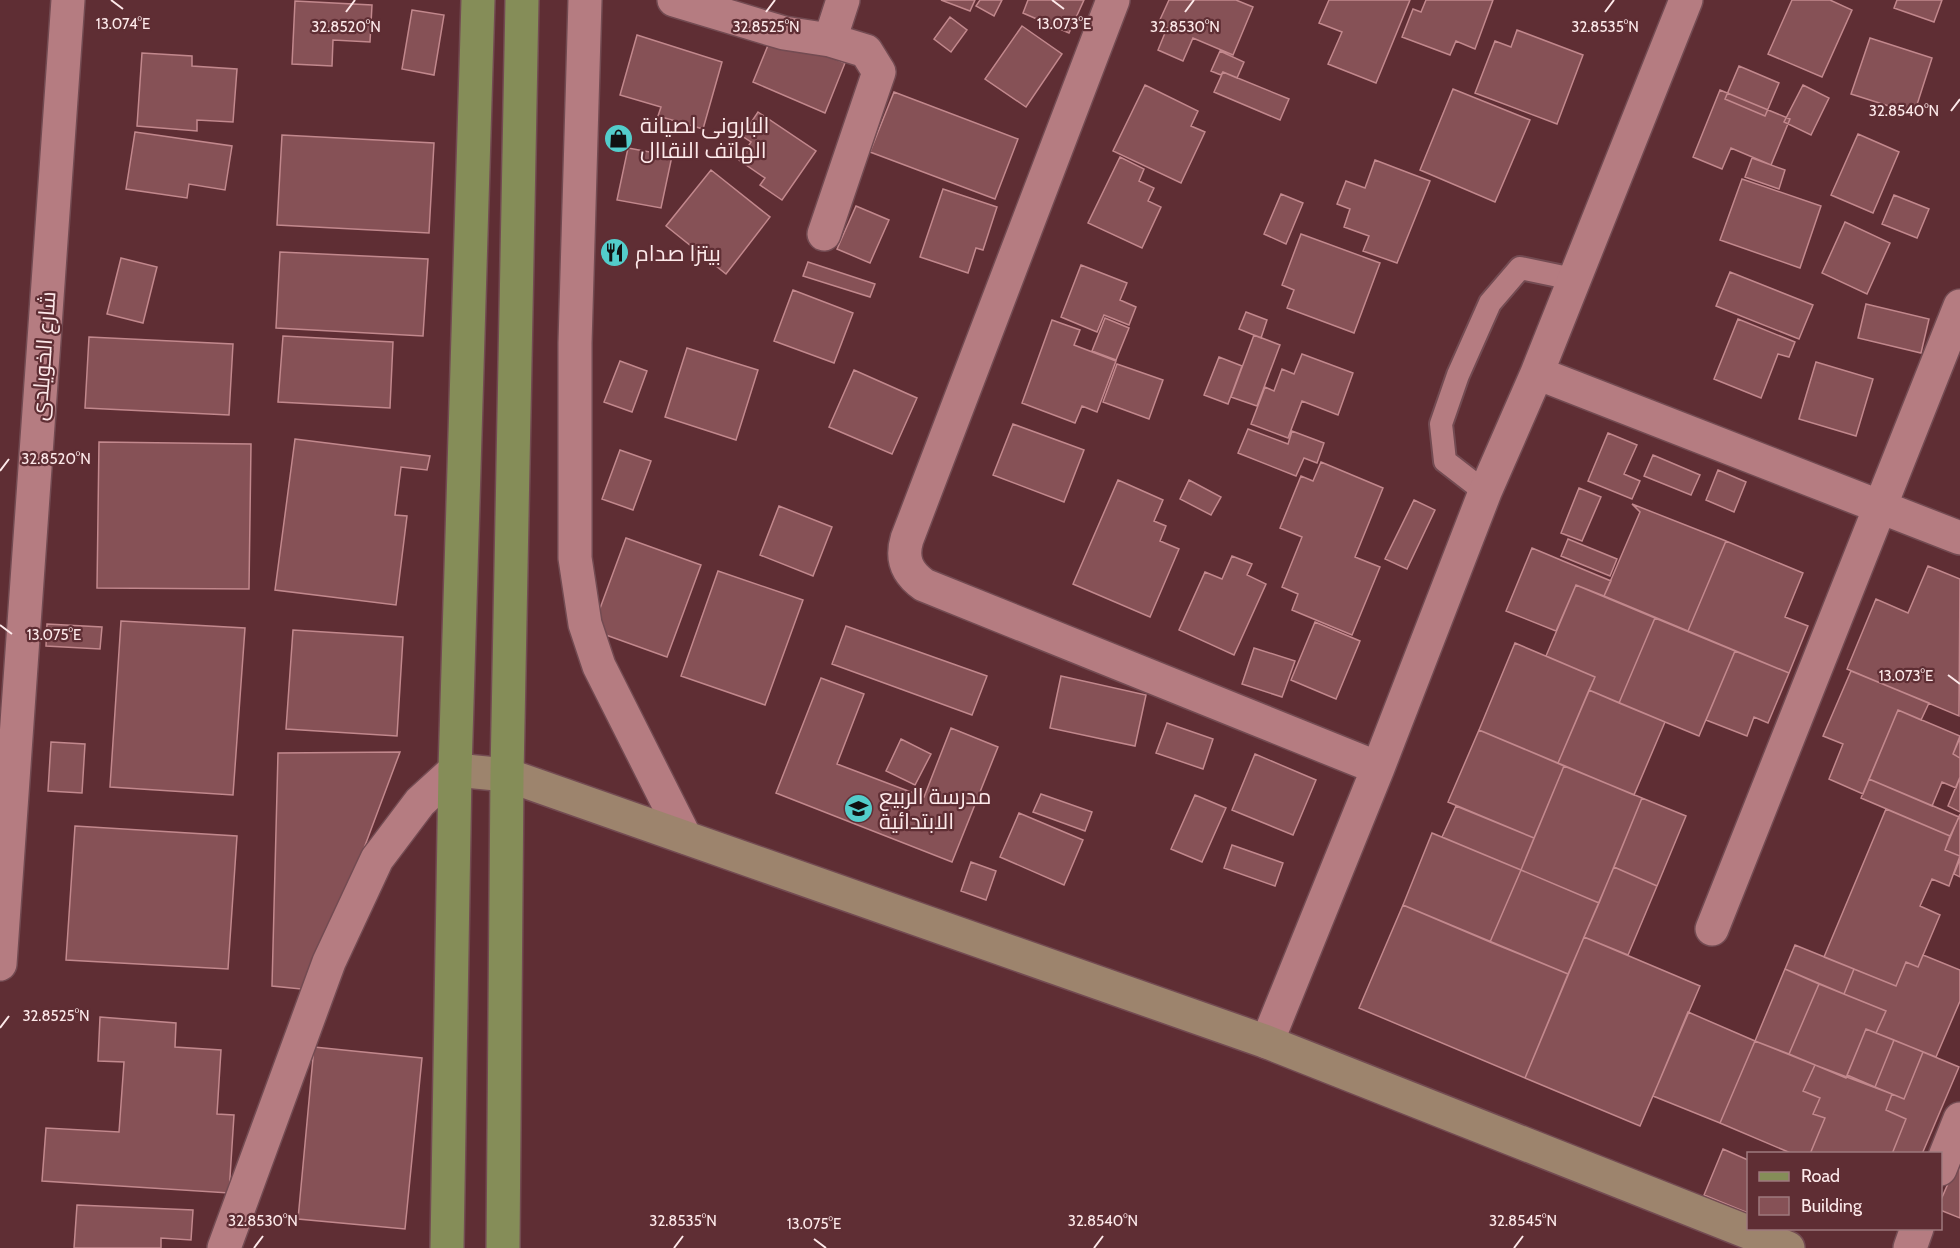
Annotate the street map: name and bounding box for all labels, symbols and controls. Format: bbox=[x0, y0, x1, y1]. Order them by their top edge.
text: 13.074°E bbox=[96, 15, 150, 33]
text: 13.073°E bbox=[1037, 15, 1091, 33]
text: 32.8520°N bbox=[311, 18, 381, 36]
text: 32.8525°N bbox=[732, 18, 800, 36]
text: 32.8530°N bbox=[1150, 18, 1220, 36]
text: 32.8535°N bbox=[1571, 18, 1639, 36]
text: 32.8540°N bbox=[1869, 102, 1939, 120]
place label: البارونى لصيانة الهاتف النقاال bbox=[640, 112, 769, 164]
shop icon: البارونى لصيانة الهاتف النقاال bbox=[603, 122, 635, 154]
restaurant icon: بيتزا صدام bbox=[598, 237, 630, 269]
place label: بيتزا صدام bbox=[635, 240, 721, 269]
street label: شارع الخويلدى bbox=[26, 290, 62, 422]
text: 32.8520°N bbox=[21, 450, 91, 468]
text: 13.075°E bbox=[27, 626, 81, 644]
text: 13.073°E bbox=[1879, 667, 1933, 685]
place label: مدرسة الربيع الابتدائية bbox=[879, 783, 991, 835]
school or university icon: مدرسة الربيع الابتدائية bbox=[842, 793, 874, 825]
text: 32.8525°N bbox=[22, 1007, 90, 1025]
legend bbox=[1747, 1152, 1942, 1230]
text: Road bbox=[1801, 1165, 1840, 1187]
text: Building bbox=[1801, 1195, 1863, 1217]
text: 32.8530°N bbox=[228, 1212, 298, 1230]
text: 32.8535°N bbox=[649, 1212, 717, 1230]
text: 32.8540°N bbox=[1068, 1212, 1138, 1230]
text: 32.8545°N bbox=[1489, 1212, 1557, 1230]
text: 13.075°E bbox=[787, 1215, 841, 1233]

